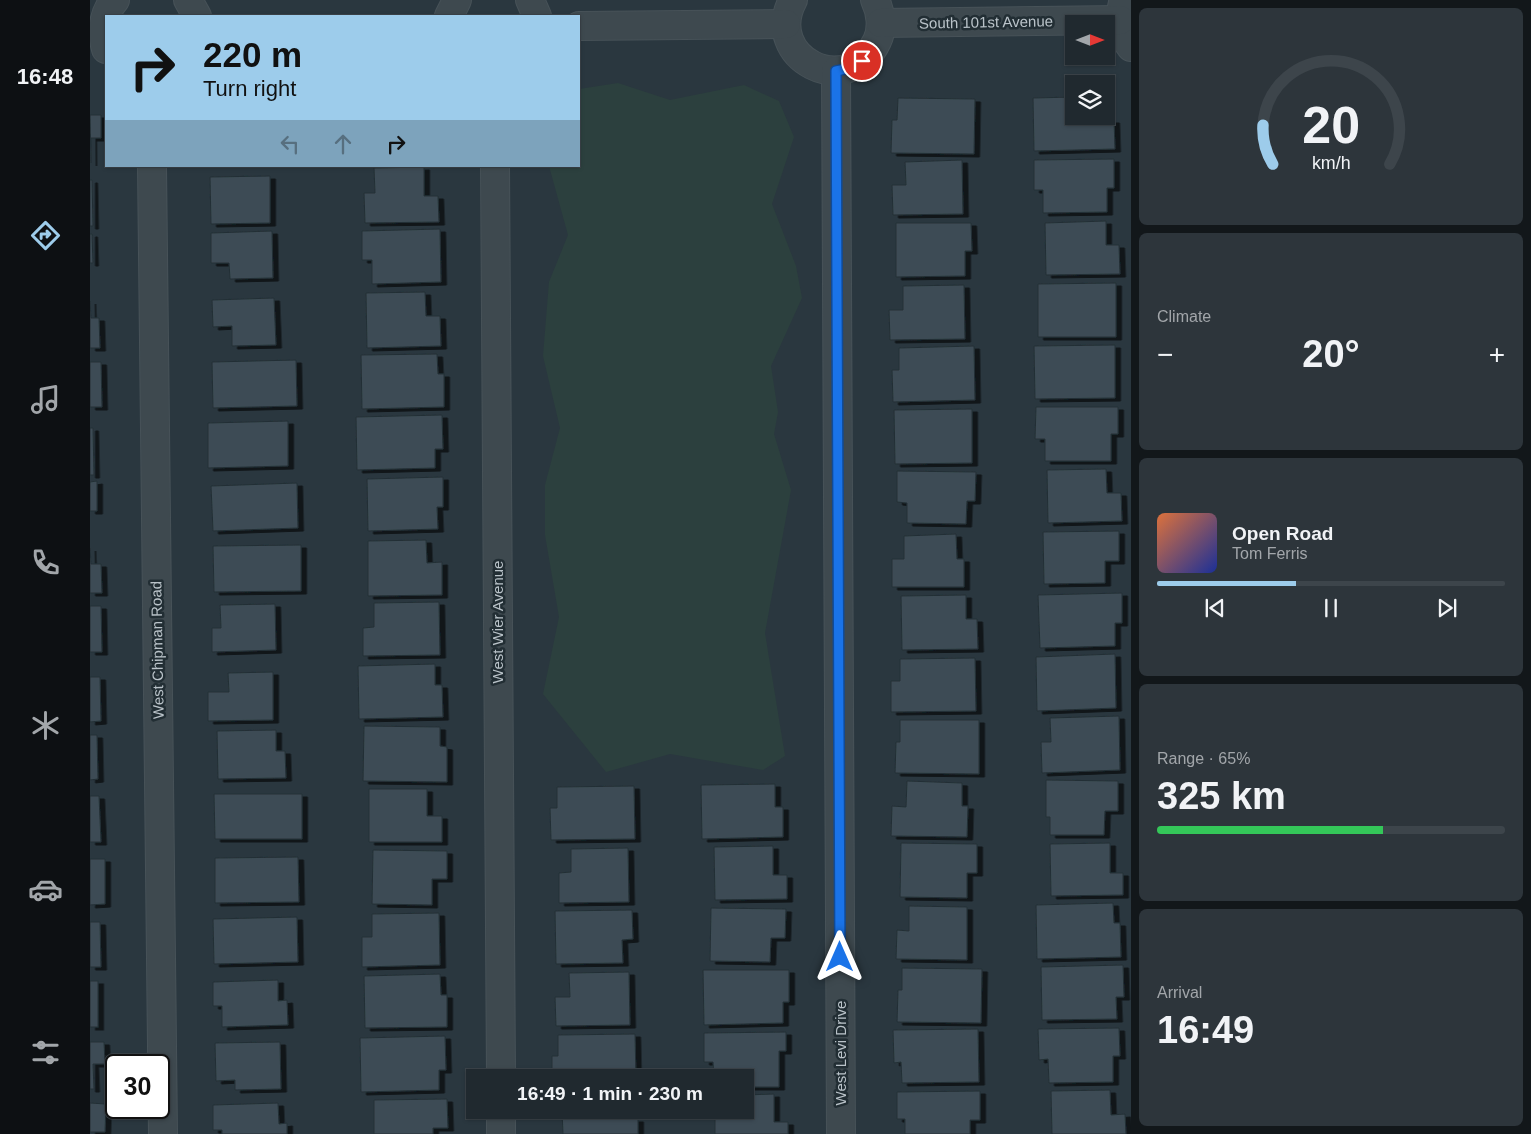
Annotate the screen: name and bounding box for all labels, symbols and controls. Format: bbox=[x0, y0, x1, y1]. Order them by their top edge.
street label: South 101st Avenue bbox=[919, 12, 1053, 32]
north arrow bbox=[1065, 15, 1115, 65]
map controls bbox=[1065, 15, 1115, 125]
icon: right bbox=[120, 35, 185, 100]
text: 220 m bbox=[203, 35, 302, 74]
pin bbox=[841, 40, 883, 82]
icon: arrive bbox=[848, 47, 876, 75]
text: 16:48 bbox=[17, 64, 73, 89]
button: layers bbox=[1065, 75, 1115, 125]
text: Turn right bbox=[203, 76, 296, 101]
text: 20 bbox=[1302, 96, 1360, 154]
icon: left bbox=[276, 130, 304, 158]
icon: ahead bbox=[329, 130, 357, 158]
icon: right bbox=[382, 130, 410, 158]
text: km/h bbox=[1312, 153, 1350, 173]
icon: directions bbox=[28, 218, 63, 253]
text: Climate bbox=[1157, 308, 1211, 325]
text: 20° bbox=[1302, 333, 1360, 375]
text: − bbox=[1157, 339, 1173, 370]
text: + bbox=[1489, 339, 1505, 370]
icon: music bbox=[28, 382, 63, 417]
text: Open Road bbox=[1232, 523, 1333, 544]
icon: phone bbox=[28, 545, 63, 580]
text: Tom Ferris bbox=[1232, 545, 1308, 562]
street label: West Wier Avenue bbox=[489, 561, 506, 683]
street label: West Chipman Road bbox=[147, 581, 167, 719]
icon: previous bbox=[1201, 594, 1229, 622]
icon: pause bbox=[1317, 594, 1345, 622]
icon: next bbox=[1433, 594, 1461, 622]
icon: climate bbox=[28, 708, 63, 743]
text: Range · 65% bbox=[1157, 750, 1250, 767]
text: 325 km bbox=[1157, 775, 1286, 817]
icon: car bbox=[28, 872, 63, 907]
position arrow bbox=[813, 930, 865, 982]
text: Arrival bbox=[1157, 984, 1202, 1001]
street label: West Levi Drive bbox=[832, 1001, 849, 1105]
text: 16:49 bbox=[1157, 1009, 1254, 1051]
icon: filters bbox=[28, 1035, 63, 1070]
speed limit sign: 30 bbox=[105, 1054, 170, 1119]
text: 16:49 · 1 min · 230 m bbox=[517, 1083, 703, 1104]

